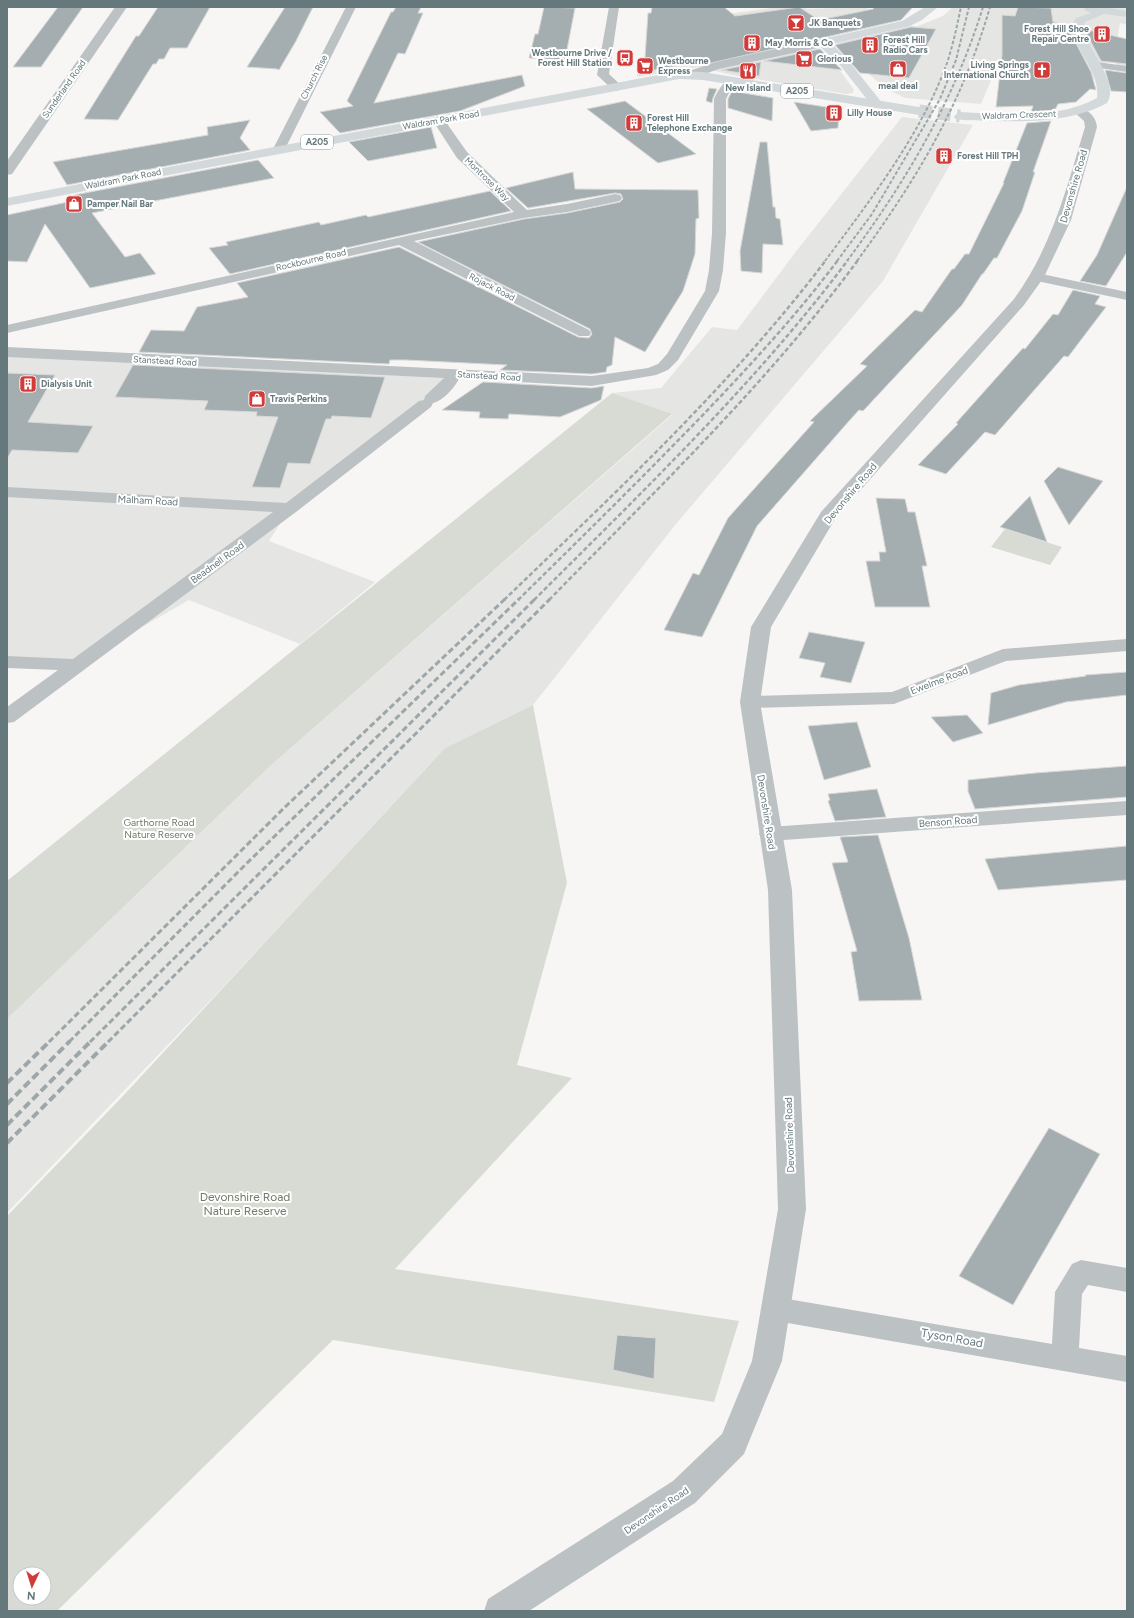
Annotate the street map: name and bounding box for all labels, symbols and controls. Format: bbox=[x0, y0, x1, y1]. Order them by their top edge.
bar icon: JK Banquets bbox=[786, 13, 806, 33]
place label: JK Banquets bbox=[809, 17, 862, 28]
place label: Forest Hill Shoe Repair Centre bbox=[1024, 23, 1089, 44]
building icon: Forest Hill Shoe Repair Centre bbox=[1092, 24, 1112, 44]
building icon: May Morris & Co bbox=[742, 33, 762, 53]
place label: Forest Hill Radio Cars bbox=[883, 34, 928, 55]
building icon: Forest Hill Radio Cars bbox=[860, 35, 880, 55]
place label: May Morris & Co bbox=[765, 37, 833, 48]
place label: Westbourne Drive / Forest Hill Station bbox=[531, 47, 612, 68]
bus stop icon: Westbourne Drive / Forest Hill Station bbox=[615, 48, 635, 68]
supermarket icon: Glorious bbox=[794, 49, 814, 69]
street label: Church Rise bbox=[298, 53, 330, 101]
place label: Glorious bbox=[817, 53, 852, 64]
place label: Westbourne Express bbox=[658, 55, 709, 76]
supermarket icon: Westbourne Express bbox=[635, 56, 655, 76]
street label: Sunderland Road bbox=[39, 57, 88, 120]
shop icon: meal deal bbox=[888, 59, 908, 79]
place label: Living Springs International Church bbox=[944, 59, 1030, 80]
church icon: Living Springs International Church bbox=[1032, 60, 1052, 80]
restaurant icon: New Island bbox=[738, 61, 758, 81]
place label: meal deal bbox=[878, 80, 918, 91]
place label: New Island bbox=[725, 82, 771, 93]
road number: A205 bbox=[781, 84, 813, 98]
building icon: Lilly House bbox=[824, 103, 844, 123]
street label: Waldram Park Road bbox=[402, 107, 480, 132]
place label: Lilly House bbox=[847, 107, 892, 118]
street label: Waldram Crescent bbox=[982, 108, 1057, 121]
place label: Forest Hill Telephone Exchange bbox=[647, 112, 732, 133]
building icon: Forest Hill Telephone Exchange bbox=[624, 113, 644, 133]
road number: A205 bbox=[301, 135, 333, 149]
building icon: Forest Hill TPH bbox=[934, 146, 954, 166]
street label: Devonshire Road bbox=[1057, 148, 1090, 224]
place label: Forest Hill TPH bbox=[957, 150, 1019, 161]
street label: Montrose Way bbox=[463, 154, 512, 203]
street label: Waldram Park Road bbox=[84, 166, 162, 191]
shop icon: Pamper Nail Bar bbox=[64, 194, 84, 214]
place label: Pamper Nail Bar bbox=[87, 198, 154, 209]
street label: Rockbourne Road bbox=[275, 246, 347, 273]
street label: Rojack Road bbox=[467, 270, 517, 303]
street label: Stanstead Road bbox=[133, 353, 197, 368]
street label: Stanstead Road bbox=[457, 368, 521, 383]
building icon: Dialysis Unit bbox=[18, 374, 38, 394]
place label: Dialysis Unit bbox=[41, 378, 93, 389]
shop icon: Travis Perkins bbox=[247, 389, 267, 409]
place label: Travis Perkins bbox=[270, 393, 328, 404]
street label: Devonshire Road bbox=[821, 460, 880, 526]
street label: Malham Road bbox=[117, 492, 179, 509]
street label: Beadnell Road bbox=[188, 538, 247, 586]
street label: Ewelme Road bbox=[908, 663, 970, 697]
street label: Devonshire Road bbox=[754, 774, 779, 851]
street label: Benson Road bbox=[918, 813, 978, 830]
park label: Garthorne Road Nature Reserve bbox=[123, 816, 195, 841]
street label: Devonshire Road bbox=[782, 1097, 797, 1173]
park label: Devonshire Road Nature Reserve bbox=[200, 1190, 290, 1218]
street label: Tyson Road bbox=[920, 1326, 984, 1350]
street label: Devonshire Road bbox=[621, 1484, 691, 1537]
north arrow bbox=[12, 1566, 52, 1606]
text: N bbox=[27, 1589, 36, 1602]

